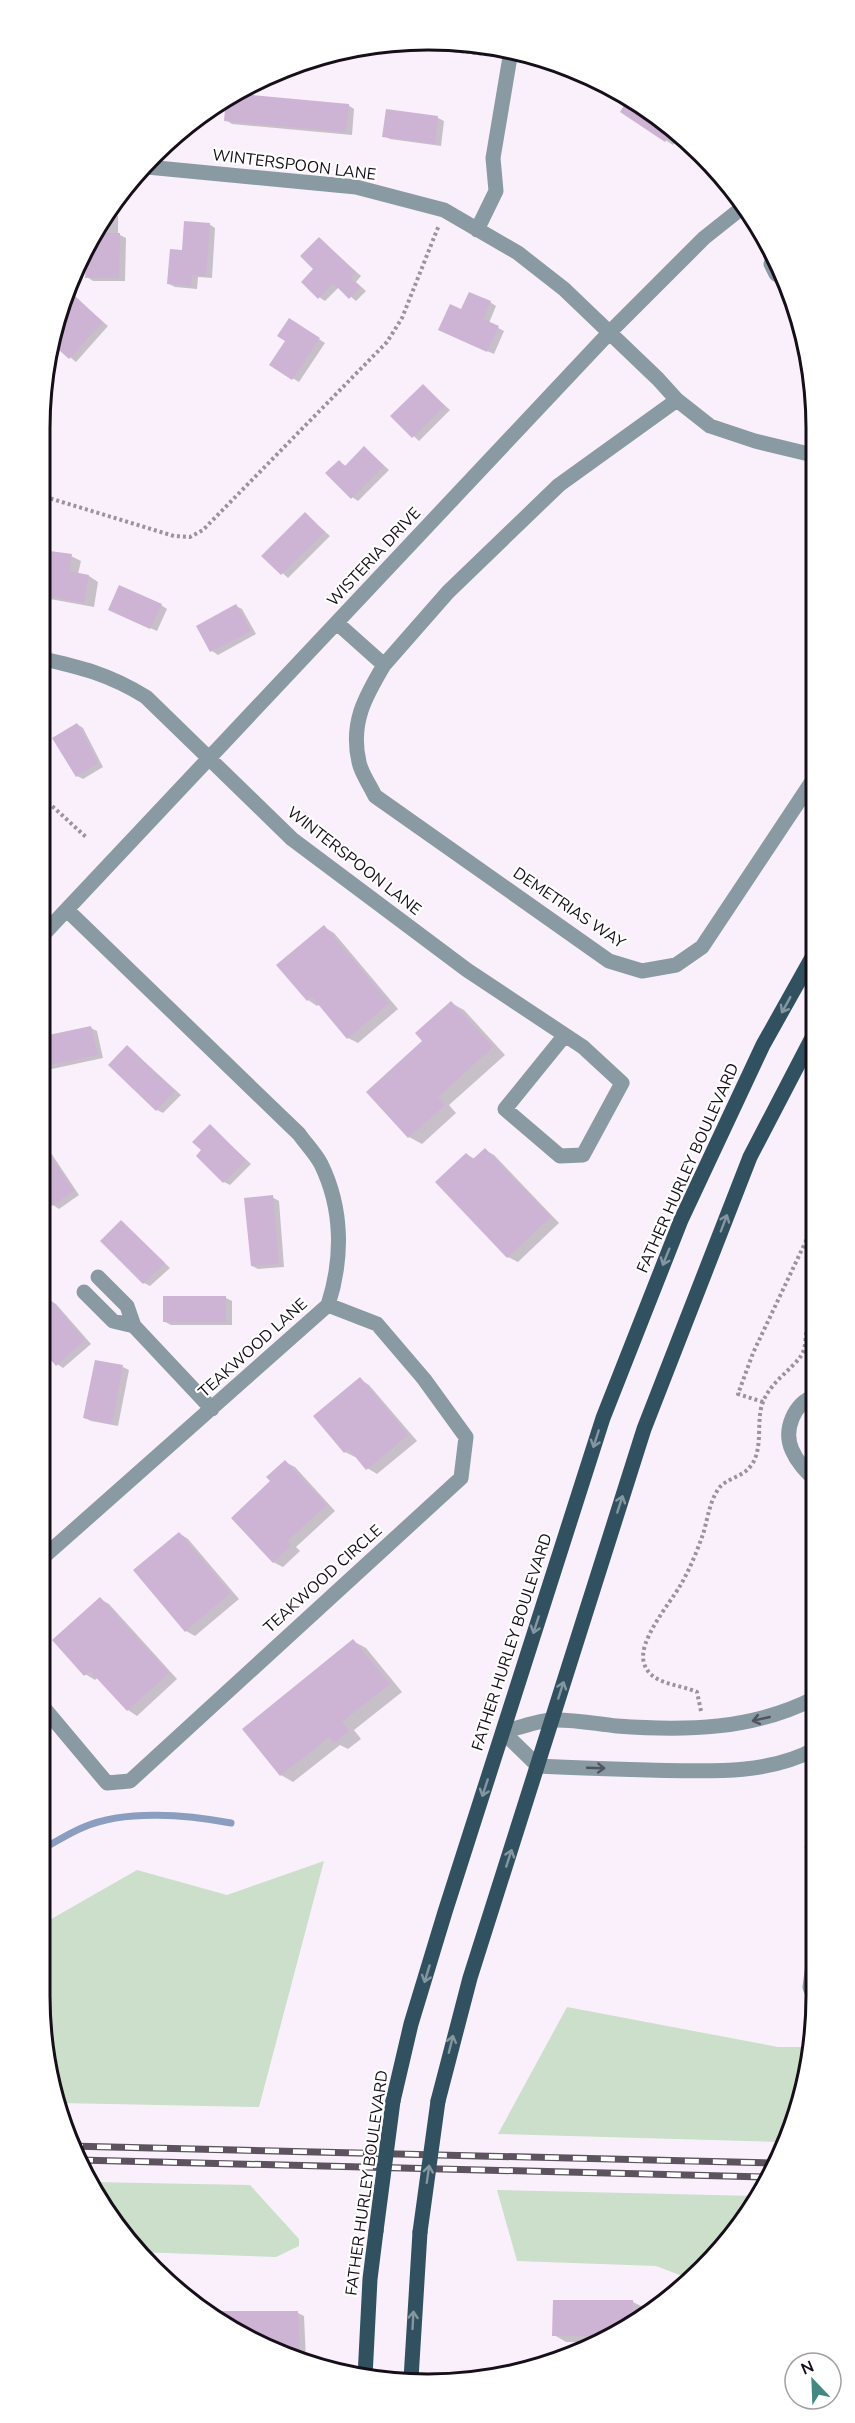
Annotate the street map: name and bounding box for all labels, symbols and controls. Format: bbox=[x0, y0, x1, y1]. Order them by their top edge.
street label: WINTERSPOON LANE bbox=[211, 144, 377, 186]
street label: WISTERIA DRIVE bbox=[322, 503, 426, 611]
street label: WINTERSPOON LANE bbox=[282, 802, 426, 920]
street label: DEMETRIAS WAY bbox=[509, 862, 630, 954]
one-way arrow bbox=[779, 997, 791, 1014]
street label: FATHER HURLEY BOULEVARD bbox=[632, 1060, 744, 1276]
one-way arrow bbox=[720, 1214, 731, 1233]
one-way arrow bbox=[660, 1248, 671, 1266]
street label: TEAKWOOD LANE bbox=[194, 1293, 312, 1403]
one-way arrow bbox=[589, 1429, 600, 1448]
one-way arrow bbox=[616, 1495, 627, 1514]
street label: TEAKWOOD CIRCLE bbox=[259, 1520, 387, 1638]
street label: FATHER HURLEY BOULEVARD bbox=[466, 1530, 558, 1754]
one-way arrow bbox=[529, 1615, 540, 1634]
one-way arrow bbox=[556, 1681, 567, 1700]
one-way arrow bbox=[752, 1714, 771, 1725]
one-way arrow bbox=[586, 1762, 606, 1774]
one-way arrow bbox=[479, 1778, 490, 1797]
one-way arrow bbox=[504, 1849, 515, 1868]
one-way arrow bbox=[421, 1964, 432, 1983]
one-way arrow bbox=[446, 2035, 458, 2054]
street label: FATHER HURLEY BOULEVARD bbox=[340, 2069, 394, 2297]
one-way arrow bbox=[422, 2164, 433, 2184]
one-way arrow bbox=[408, 2311, 419, 2331]
north arrow bbox=[783, 2351, 843, 2411]
text: N bbox=[798, 2356, 817, 2381]

